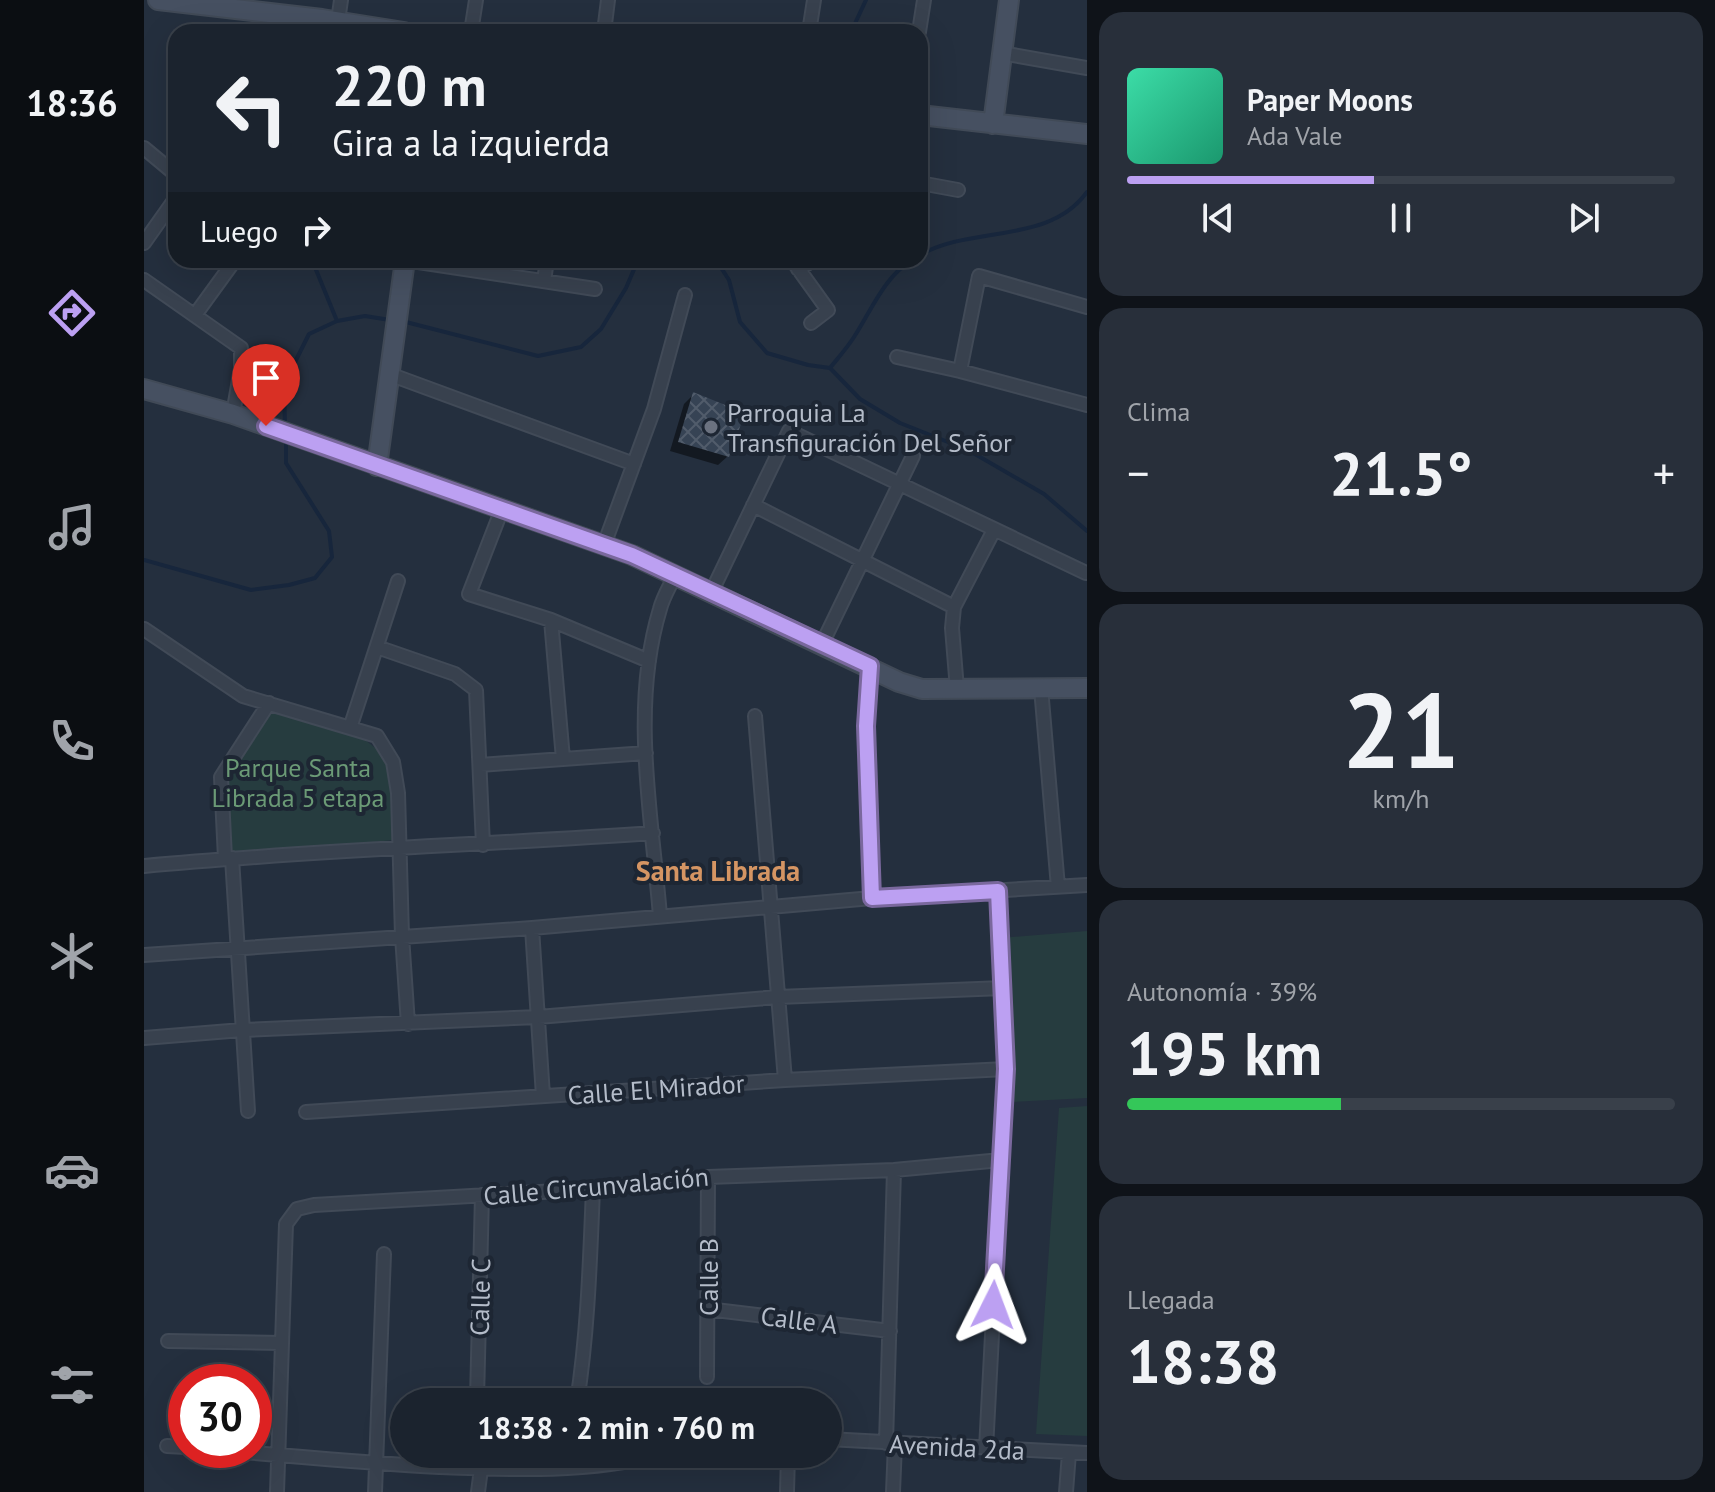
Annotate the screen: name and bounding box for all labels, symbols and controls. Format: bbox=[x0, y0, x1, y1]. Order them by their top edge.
text: 220 m bbox=[332, 49, 487, 121]
icon: left bbox=[200, 56, 304, 160]
text: 18:36 bbox=[26, 79, 118, 126]
text: Paper Moons bbox=[1247, 80, 1413, 119]
text: Gira a la izquierda bbox=[332, 119, 610, 166]
text: Ada Vale bbox=[1247, 119, 1342, 152]
icon: previous bbox=[1196, 196, 1240, 240]
icon: pause bbox=[1379, 196, 1423, 240]
icon: next bbox=[1562, 196, 1606, 240]
icon: right bbox=[294, 208, 338, 252]
text: Luego bbox=[200, 211, 278, 250]
icon: directions bbox=[44, 285, 100, 341]
pin bbox=[232, 344, 300, 426]
icon: arrive bbox=[244, 356, 288, 400]
text: Clima bbox=[1127, 395, 1190, 428]
place label: Parroquia La Transfiguración Del Señor bbox=[727, 396, 1012, 459]
marker: Parroquia La Transfiguración Del Señor bbox=[702, 418, 720, 436]
text: 21.5° bbox=[1329, 434, 1473, 512]
text: − bbox=[1127, 444, 1149, 501]
text: + bbox=[1653, 444, 1675, 501]
icon: music bbox=[44, 499, 100, 555]
text: 21 bbox=[1342, 662, 1460, 797]
icon: phone bbox=[44, 713, 100, 769]
park label: Parque Santa Librada 5 etapa bbox=[211, 751, 385, 814]
text: km/h bbox=[1373, 782, 1430, 815]
district label: Santa Librada bbox=[636, 852, 800, 889]
icon: climate bbox=[44, 928, 100, 984]
text: Autonomía · 39% bbox=[1127, 975, 1317, 1008]
text: 195 km bbox=[1127, 1014, 1322, 1092]
street label: Calle El Mirador bbox=[566, 1066, 746, 1112]
icon: car bbox=[44, 1142, 100, 1198]
street label: Calle Circunvalación bbox=[482, 1160, 710, 1212]
street label: Calle B bbox=[692, 1238, 725, 1316]
street label: Calle C bbox=[463, 1258, 497, 1336]
position arrow bbox=[951, 1263, 1035, 1347]
text: Llegada bbox=[1127, 1283, 1215, 1316]
street label: Calle A bbox=[759, 1299, 839, 1341]
text: 18:38 bbox=[1127, 1322, 1279, 1400]
icon: filters bbox=[44, 1357, 100, 1413]
speed limit sign: 30 bbox=[168, 1364, 272, 1468]
text: 18:38 · 2 min · 760 m bbox=[477, 1408, 755, 1447]
street label: Avenida 2da bbox=[888, 1427, 1026, 1467]

